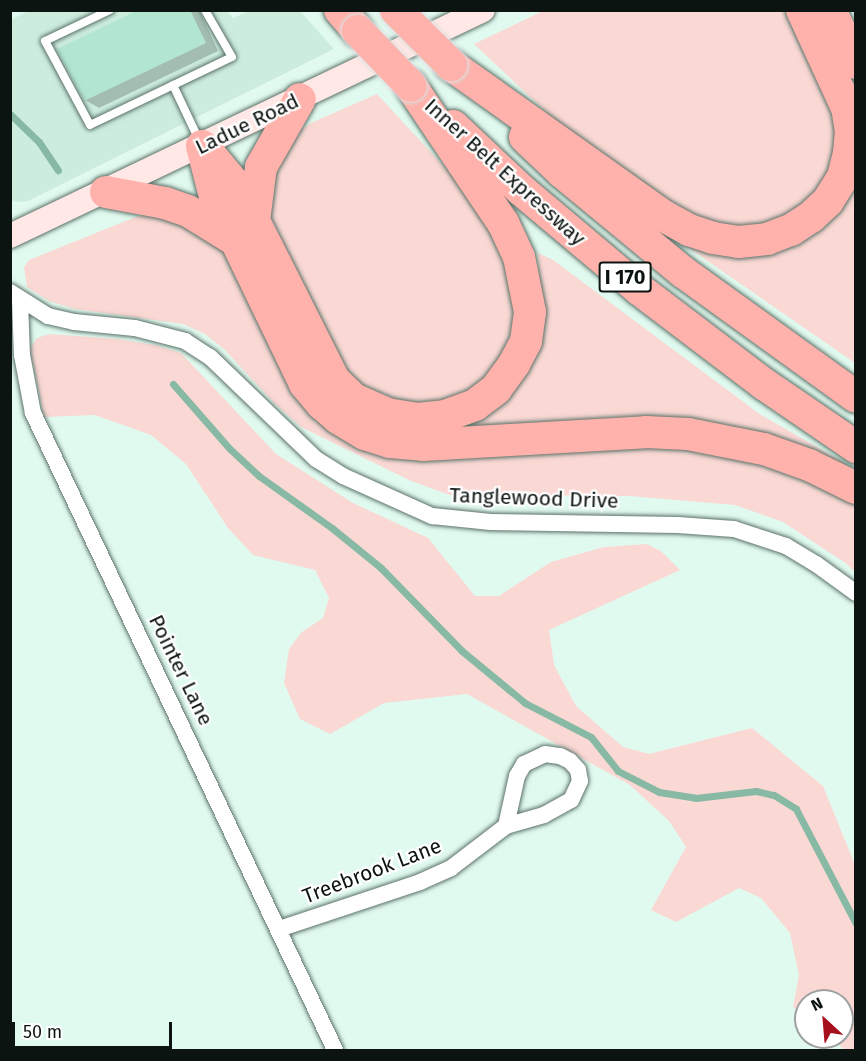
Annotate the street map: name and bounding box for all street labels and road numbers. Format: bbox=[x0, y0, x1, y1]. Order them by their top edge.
street label: Ladue Road bbox=[191, 88, 303, 160]
street label: Inner Belt Expressway bbox=[419, 93, 591, 251]
road number: I 170 bbox=[598, 260, 652, 294]
street label: Tanglewood Drive bbox=[449, 482, 619, 514]
street label: Pointer Lane bbox=[143, 611, 219, 729]
street label: Treebrook Lane bbox=[299, 833, 445, 909]

